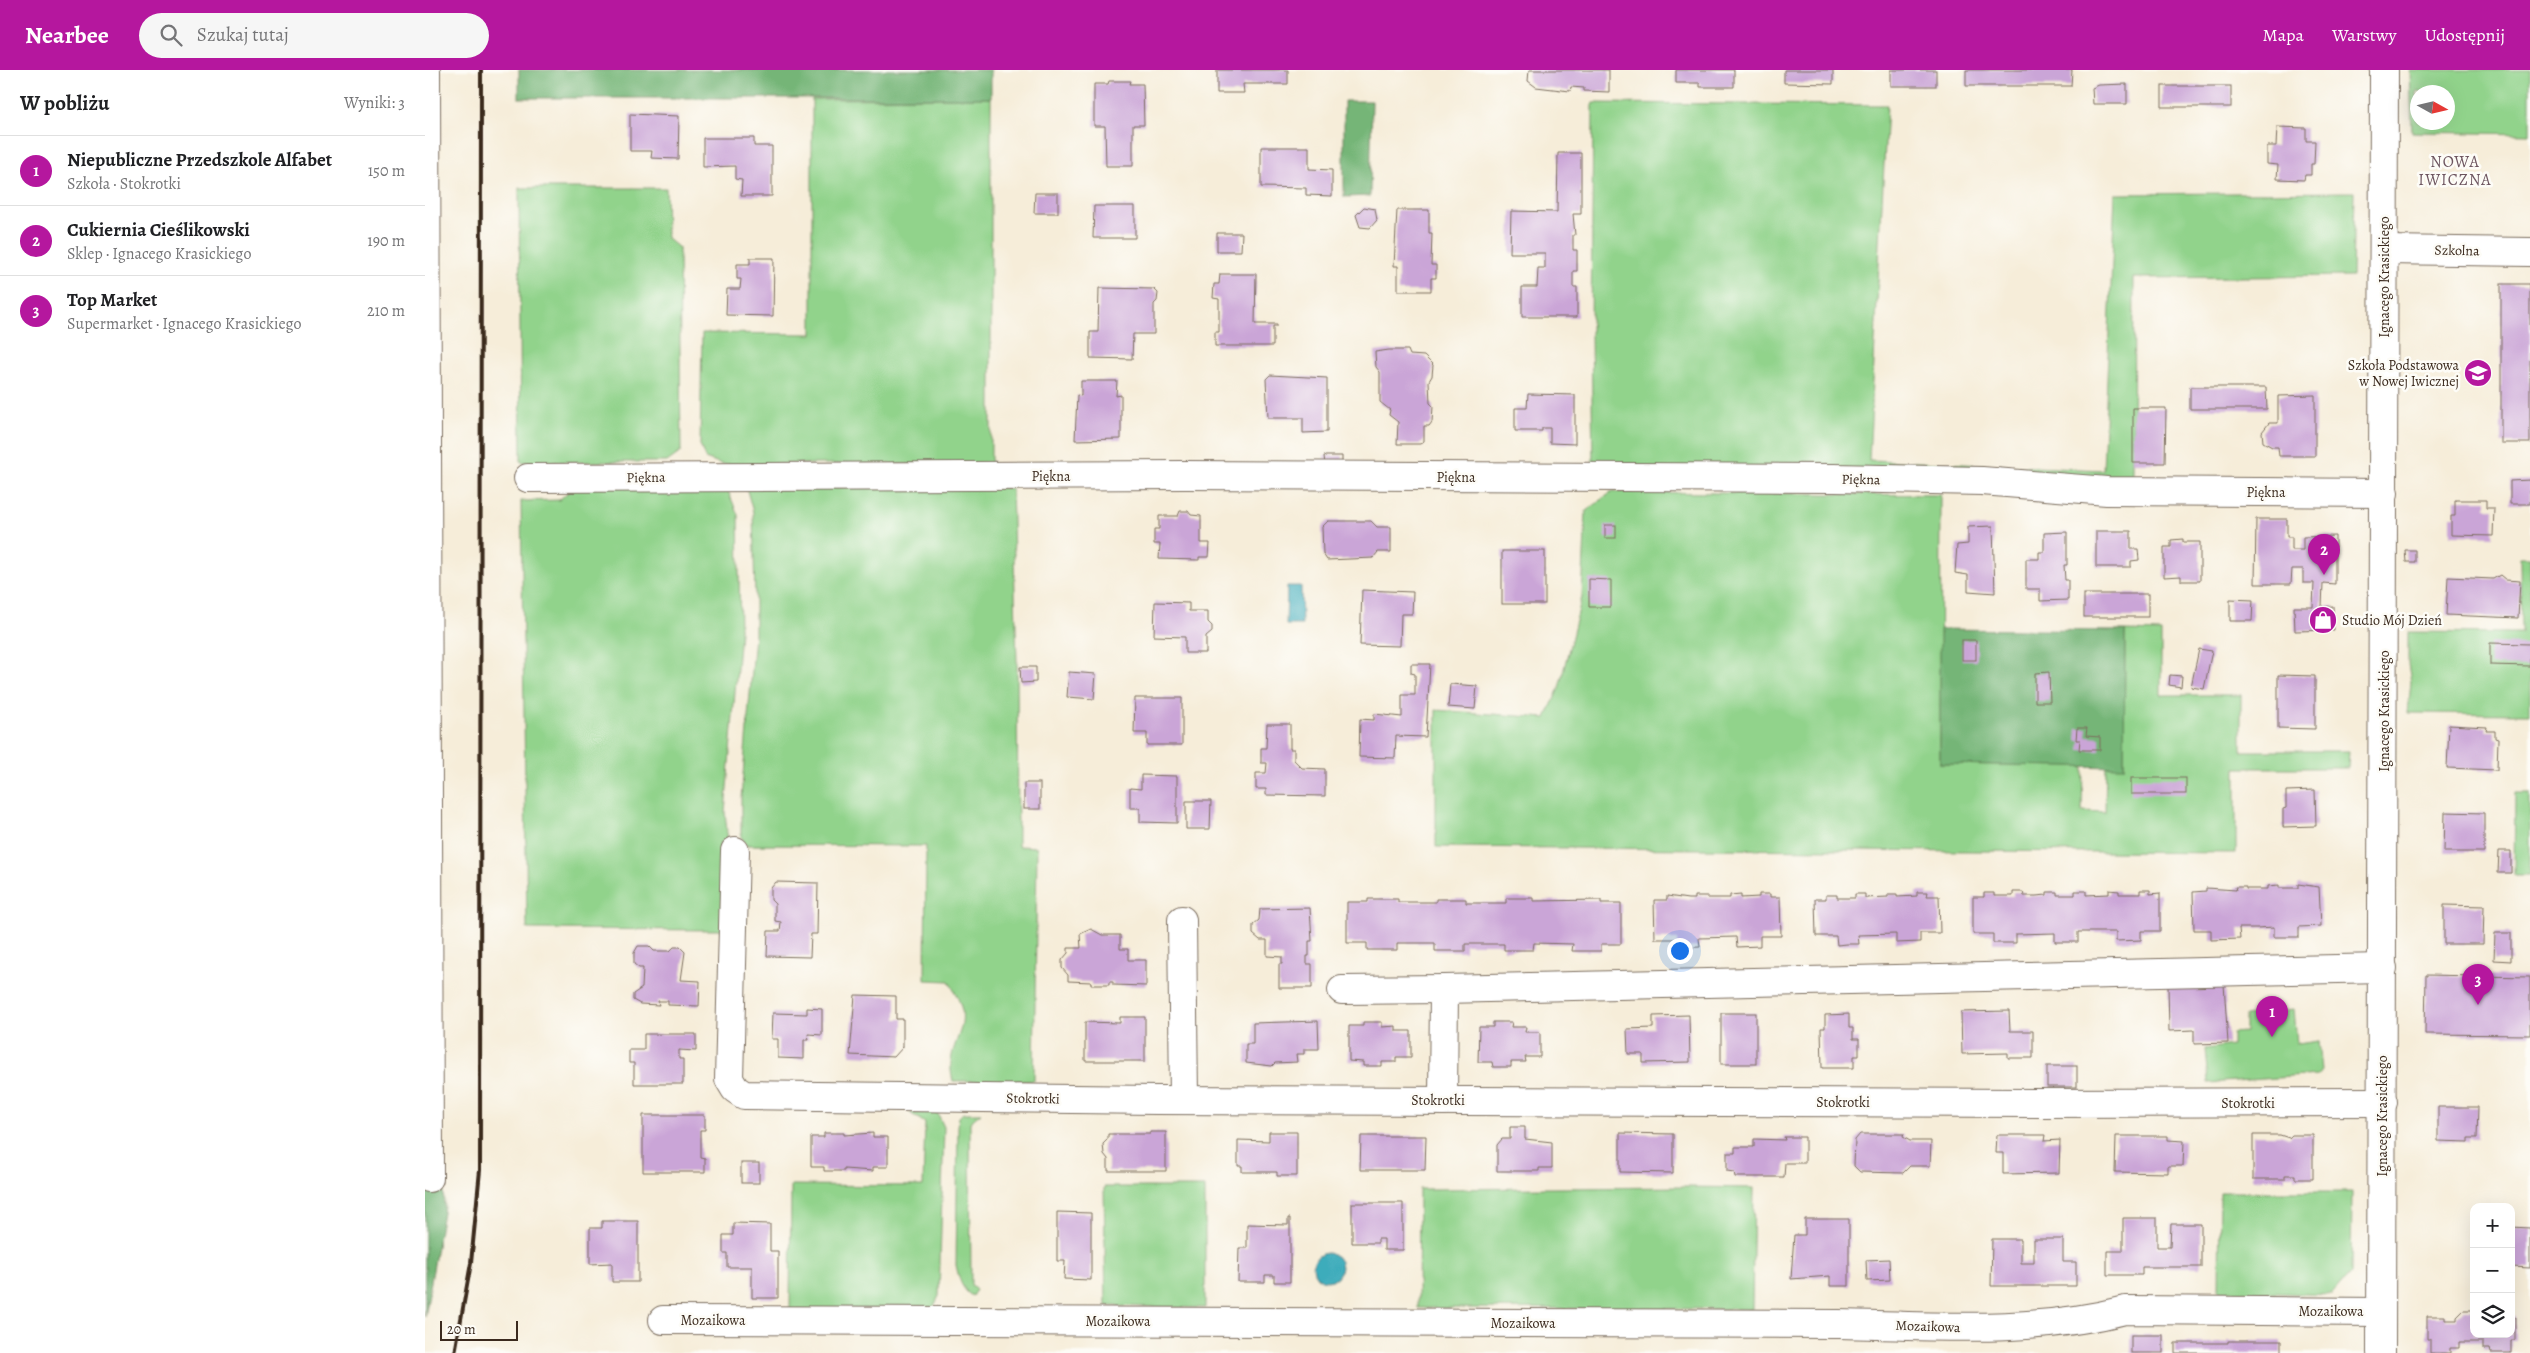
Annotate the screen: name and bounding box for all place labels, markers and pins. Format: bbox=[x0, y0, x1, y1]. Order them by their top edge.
place label: Szkoła Podstawowa w Nowej Iwicznej bbox=[2348, 356, 2459, 391]
school or university icon: Szkoła Podstawowa w Nowej Iwicznej bbox=[2463, 358, 2493, 388]
pin: 2 bbox=[2308, 534, 2340, 575]
shop icon: Studio Mój Dzień bbox=[2308, 605, 2338, 635]
place label: Studio Mój Dzień bbox=[2342, 611, 2442, 630]
pin: 3 bbox=[2462, 964, 2494, 1005]
pin: 1 bbox=[2256, 996, 2288, 1037]

